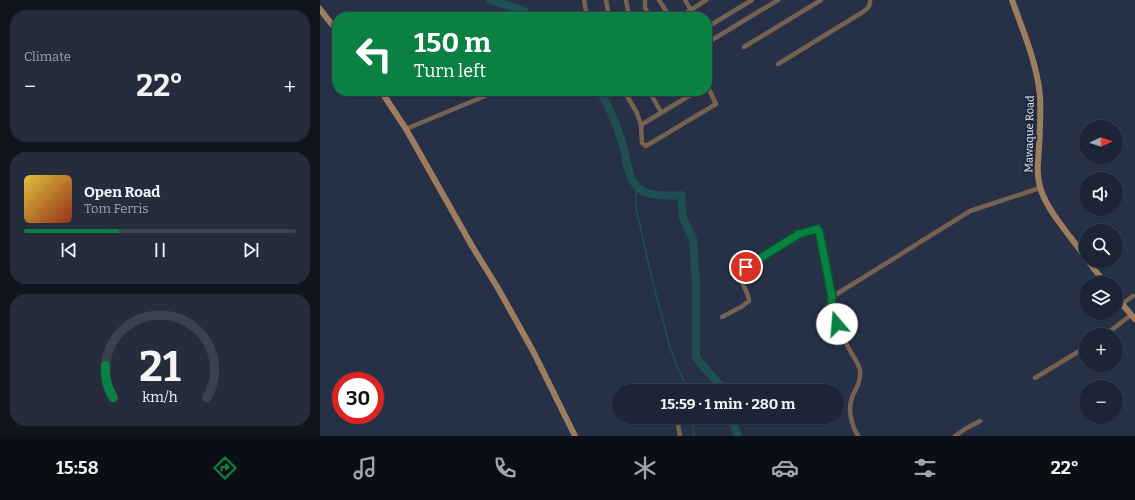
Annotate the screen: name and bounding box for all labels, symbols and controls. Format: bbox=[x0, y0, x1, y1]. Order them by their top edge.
text: 150 m bbox=[414, 26, 491, 59]
icon: left bbox=[348, 28, 400, 80]
text: Climate bbox=[24, 49, 71, 64]
text: Turn left bbox=[414, 60, 486, 82]
text: 22° bbox=[136, 68, 183, 104]
text: − bbox=[24, 73, 36, 100]
text: + bbox=[283, 73, 296, 100]
street label: Mawaque Road bbox=[1022, 95, 1037, 173]
north arrow bbox=[1079, 120, 1123, 164]
map controls bbox=[1079, 120, 1123, 424]
button: sound bbox=[1079, 172, 1123, 216]
text: Open Road bbox=[84, 183, 160, 201]
text: Tom Ferris bbox=[84, 201, 148, 216]
button: search bbox=[1079, 224, 1123, 268]
icon: previous bbox=[58, 239, 80, 261]
icon: pause bbox=[149, 239, 171, 261]
icon: next bbox=[240, 239, 262, 261]
pin bbox=[729, 250, 763, 284]
icon: arrive bbox=[735, 256, 757, 278]
button: layers bbox=[1079, 276, 1123, 320]
position arrow bbox=[816, 303, 858, 345]
button: + bbox=[1079, 328, 1123, 372]
text: 21 bbox=[139, 342, 181, 392]
speed limit sign: 30 bbox=[332, 372, 384, 424]
button: − bbox=[1079, 380, 1123, 424]
text: km/h bbox=[142, 389, 178, 406]
text: 15:59 · 1 min · 280 m bbox=[661, 395, 795, 413]
icon: directions bbox=[211, 454, 239, 482]
icon: music bbox=[351, 454, 379, 482]
icon: phone bbox=[491, 454, 519, 482]
icon: climate bbox=[631, 454, 659, 482]
icon: car bbox=[771, 454, 799, 482]
icon: filters bbox=[911, 454, 939, 482]
text: 15:58 bbox=[56, 457, 99, 479]
text: 22° bbox=[1051, 457, 1079, 479]

